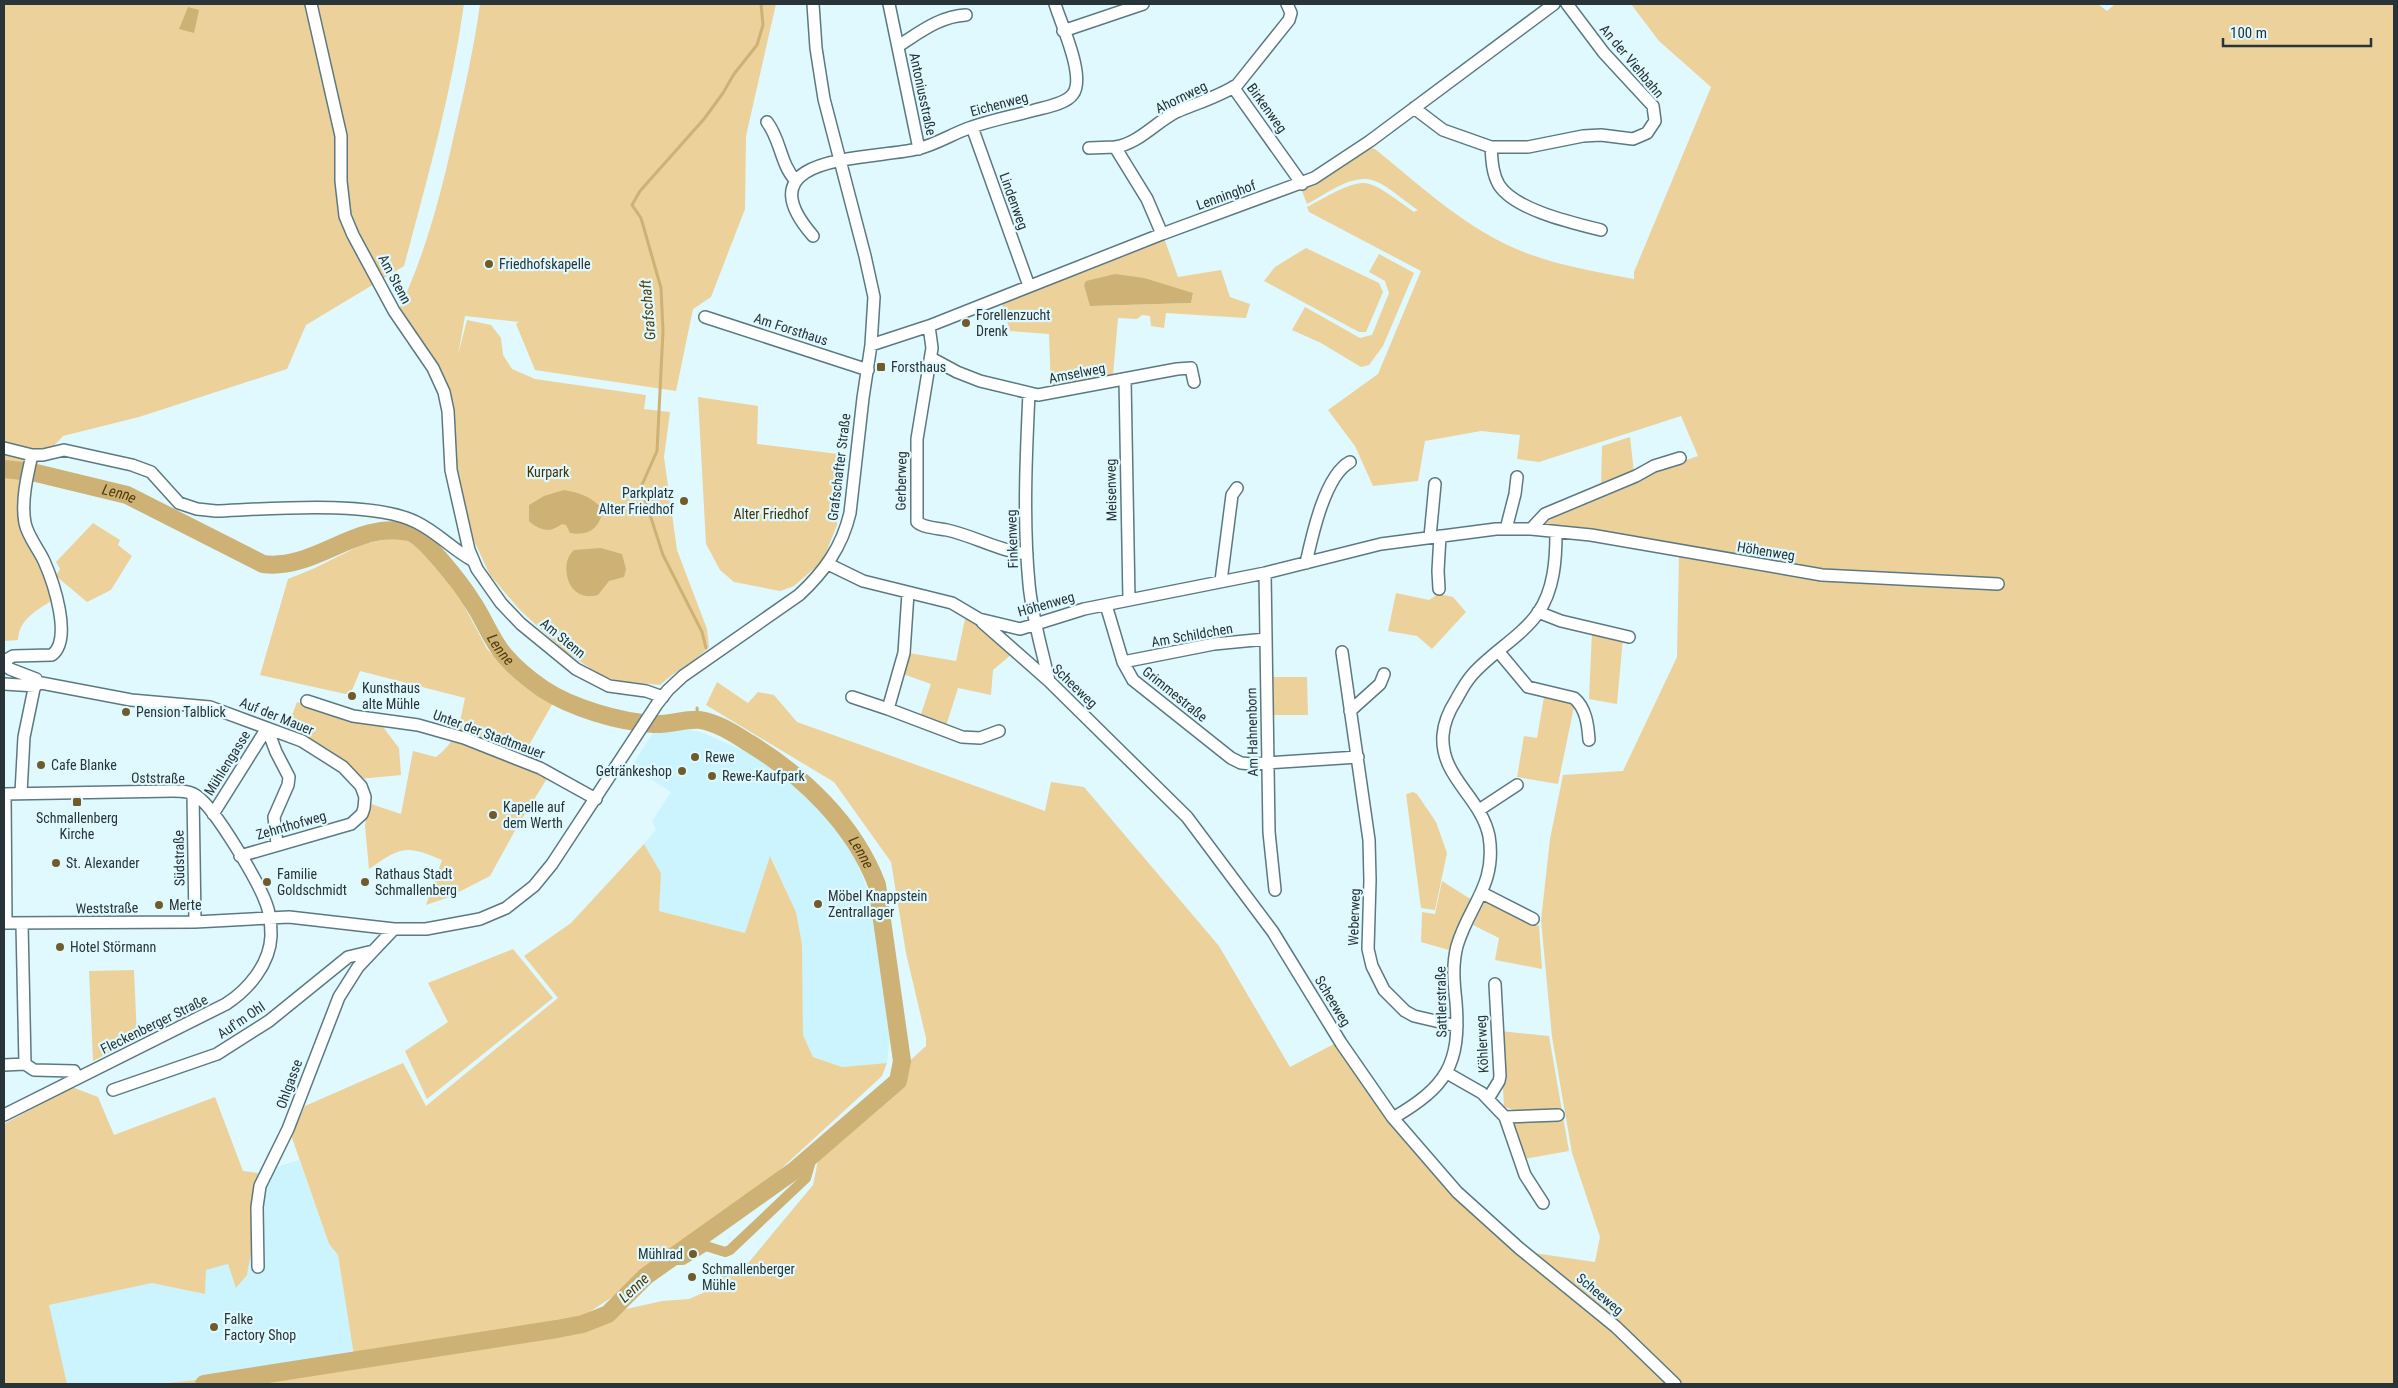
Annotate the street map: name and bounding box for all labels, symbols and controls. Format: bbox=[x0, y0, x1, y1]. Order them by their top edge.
scale bar bbox=[2223, 15, 2370, 47]
street label: An der Viehbahn bbox=[1597, 21, 1667, 101]
text: 100 m bbox=[2230, 24, 2267, 42]
street label: Antoniusstraße bbox=[906, 51, 940, 137]
street label: Ahornweg bbox=[1153, 78, 1209, 116]
street label: Birkenweg bbox=[1244, 80, 1290, 136]
street label: Eichenweg bbox=[968, 89, 1030, 119]
street label: Lindenweg bbox=[996, 170, 1032, 232]
street label: Lenninghof bbox=[1194, 177, 1258, 213]
street label: Am Stenn bbox=[375, 252, 415, 306]
place label: Friedhofskapelle bbox=[499, 256, 591, 272]
marker: Friedhofskapelle bbox=[483, 258, 495, 270]
water label: Grafschaft bbox=[636, 278, 660, 341]
place label: Forellenzucht Drenk bbox=[976, 307, 1050, 339]
street label: Am Forsthaus bbox=[752, 310, 830, 348]
marker: Forellenzucht Drenk bbox=[960, 317, 972, 329]
place label: Forsthaus bbox=[891, 359, 946, 375]
street label: Amselweg bbox=[1047, 360, 1107, 386]
marker: Forsthaus bbox=[875, 361, 887, 373]
street label: Grafschafter Straße bbox=[824, 412, 854, 522]
street label: Gerberweg bbox=[892, 451, 910, 511]
street label: Meisenweg bbox=[1102, 459, 1120, 521]
park label: Kurpark bbox=[527, 464, 570, 480]
water label: Lenne bbox=[100, 480, 140, 507]
place label: Parkplatz Alter Friedhof bbox=[599, 485, 675, 517]
marker: Parkplatz Alter Friedhof bbox=[678, 495, 690, 507]
park label: Alter Friedhof bbox=[733, 506, 809, 522]
street label: Finkenweg bbox=[1003, 509, 1021, 569]
street label: Höhenweg bbox=[1736, 539, 1796, 563]
street label: Höhenweg bbox=[1016, 588, 1076, 620]
street label: Am Stenn bbox=[537, 615, 589, 661]
street label: Am Schildchen bbox=[1150, 620, 1234, 650]
water label: Lenne bbox=[483, 631, 518, 669]
street label: Scheeweg bbox=[1049, 661, 1101, 711]
street label: Grimmestraße bbox=[1139, 663, 1211, 725]
place label: Kunsthaus alte Mühle bbox=[362, 680, 420, 712]
street label: Am Hahnenborn bbox=[1243, 687, 1261, 777]
marker: Kunsthaus alte Mühle bbox=[346, 690, 358, 702]
street label: Auf der Mauer bbox=[238, 694, 316, 738]
place label: Pension Talblick bbox=[136, 704, 227, 720]
marker: Pension Talblick bbox=[120, 706, 132, 718]
street label: Unter der Stadtmauer bbox=[431, 706, 547, 762]
street label: Mühlengasse bbox=[201, 727, 254, 798]
place label: Rewe bbox=[705, 749, 735, 765]
marker: Rewe bbox=[689, 751, 701, 763]
place label: Cafe Blanke bbox=[51, 757, 117, 773]
marker: Cafe Blanke bbox=[35, 759, 47, 771]
place label: Getränkeshop bbox=[596, 763, 672, 779]
marker: Getränkeshop bbox=[676, 765, 688, 777]
place label: Rewe-Kaufpark bbox=[722, 768, 806, 784]
street label: Oststraße bbox=[131, 770, 186, 786]
marker: Rewe-Kaufpark bbox=[706, 770, 718, 782]
marker: Schmallenberg Kirche bbox=[71, 796, 83, 808]
place label: Kapelle auf dem Werth bbox=[503, 799, 565, 831]
street label: Zehnthofweg bbox=[254, 807, 328, 843]
marker: Kapelle auf dem Werth bbox=[487, 809, 499, 821]
place label: Schmallenberg Kirche bbox=[36, 810, 118, 842]
street label: Südstraße bbox=[171, 829, 187, 886]
water label: Lenne bbox=[845, 833, 878, 872]
place label: St. Alexander bbox=[66, 855, 140, 871]
marker: St. Alexander bbox=[50, 857, 62, 869]
place label: Familie Goldschmidt bbox=[277, 866, 347, 898]
place label: Rathaus Stadt Schmallenberg bbox=[375, 866, 457, 898]
marker: Familie Goldschmidt bbox=[261, 876, 273, 888]
marker: Rathaus Stadt Schmallenberg bbox=[359, 876, 371, 888]
place label: Möbel Knappstein Zentrallager bbox=[828, 888, 927, 920]
street label: Weberweg bbox=[1345, 888, 1363, 946]
place label: Merte bbox=[169, 897, 202, 913]
marker: Möbel Knappstein Zentrallager bbox=[812, 898, 824, 910]
street label: Weststraße bbox=[76, 899, 139, 917]
marker: Merte bbox=[153, 899, 165, 911]
place label: Hotel Störmann bbox=[70, 939, 156, 955]
marker: Hotel Störmann bbox=[54, 941, 66, 953]
street label: Sattlerstraße bbox=[1432, 966, 1450, 1038]
street label: Scheeweg bbox=[1312, 973, 1354, 1029]
street label: Fleckenberger Straße bbox=[98, 991, 210, 1057]
street label: Auf'm Ohl bbox=[214, 998, 268, 1042]
street label: Köhlerweg bbox=[1472, 1015, 1492, 1073]
street label: Ohlgasse bbox=[273, 1057, 305, 1111]
place label: Mühlrad bbox=[638, 1246, 683, 1262]
marker: Mühlrad bbox=[687, 1248, 699, 1260]
place label: Schmallenberger Mühle bbox=[702, 1261, 795, 1293]
water label: Lenne bbox=[615, 1269, 653, 1306]
street label: Scheeweg bbox=[1573, 1270, 1627, 1318]
marker: Schmallenberger Mühle bbox=[686, 1271, 698, 1283]
place label: Falke Factory Shop bbox=[224, 1311, 296, 1343]
marker: Falke Factory Shop bbox=[208, 1321, 220, 1333]

